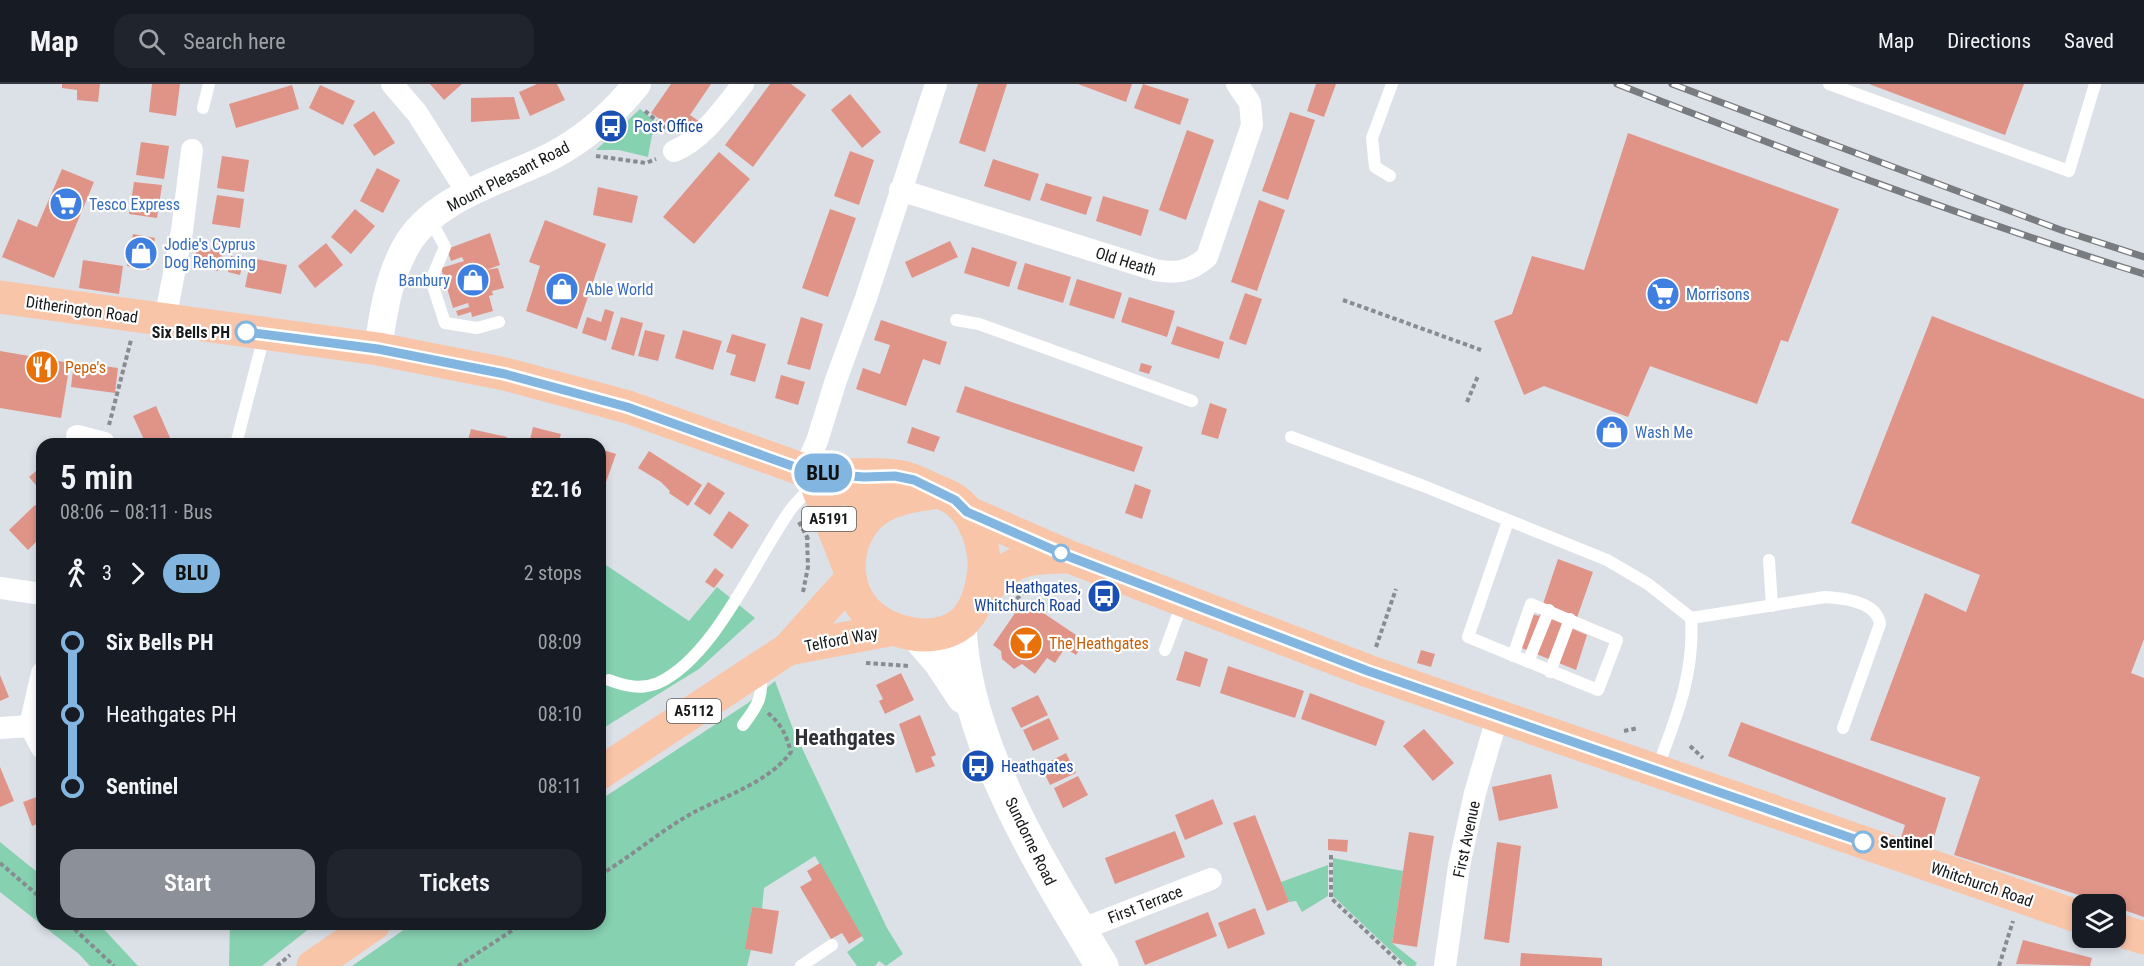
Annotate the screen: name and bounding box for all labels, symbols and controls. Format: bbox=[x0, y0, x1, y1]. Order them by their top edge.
search box bbox=[114, 14, 534, 68]
text: Map bbox=[30, 25, 78, 58]
icon: search bbox=[135, 25, 168, 58]
text: Search here bbox=[183, 29, 286, 54]
text: Map bbox=[1878, 29, 1914, 53]
text: Directions bbox=[1947, 29, 2031, 53]
text: Saved bbox=[2064, 29, 2114, 53]
bus stop icon: Post Office bbox=[593, 108, 629, 144]
place label: Post Office bbox=[634, 117, 703, 136]
street label: Mount Pleasant Road bbox=[444, 137, 573, 216]
supermarket icon: Tesco Express bbox=[48, 186, 84, 222]
place label: Tesco Express bbox=[89, 195, 180, 214]
shop icon: Jodie's Cyprus Dog Rehoming bbox=[123, 235, 159, 271]
place label: Jodie's Cyprus Dog Rehoming bbox=[164, 235, 256, 272]
street label: Old Heath bbox=[1093, 243, 1158, 280]
shop icon: Banbury bbox=[455, 262, 491, 298]
place label: Banbury bbox=[399, 271, 450, 290]
shop icon: Able World bbox=[544, 271, 580, 307]
supermarket icon: Morrisons bbox=[1645, 276, 1681, 312]
place label: Able World bbox=[585, 280, 653, 299]
place label: Morrisons bbox=[1686, 285, 1750, 304]
street label: Ditherington Road bbox=[25, 292, 139, 327]
marker: Six Bells PH bbox=[235, 321, 257, 343]
place label: Six Bells PH bbox=[152, 323, 230, 342]
restaurant icon: Pepe's bbox=[24, 349, 60, 385]
place label: Pepe's bbox=[65, 358, 106, 377]
shop icon: Wash Me bbox=[1594, 414, 1630, 450]
place label: Wash Me bbox=[1635, 423, 1693, 442]
line badge: BLU bbox=[788, 454, 858, 492]
text: 5 min bbox=[60, 458, 133, 497]
text: BLU bbox=[806, 461, 840, 485]
text: £2.16 bbox=[531, 477, 582, 502]
text: 08:06 – 08:11 · Bus bbox=[60, 500, 213, 524]
road number: A5191 bbox=[802, 507, 856, 531]
unlabelled marker bbox=[1052, 544, 1070, 562]
icon: walk bbox=[60, 557, 93, 590]
icon: forward bbox=[121, 557, 154, 590]
text: 3 bbox=[102, 561, 112, 585]
text: BLU bbox=[175, 561, 208, 585]
text: 2 stops bbox=[524, 561, 582, 585]
place label: Heathgates, Whitchurch Road bbox=[974, 578, 1081, 615]
bus stop icon: Heathgates, Whitchurch Road bbox=[1086, 578, 1122, 614]
street label: Telford Way bbox=[803, 623, 880, 656]
bar icon: The Heathgates bbox=[1008, 625, 1044, 661]
text: Six Bells PH bbox=[106, 630, 213, 655]
text: 08:09 bbox=[538, 630, 582, 654]
place label: The Heathgates bbox=[1049, 634, 1149, 653]
road number: A5112 bbox=[667, 699, 721, 723]
text: Heathgates PH bbox=[106, 702, 237, 727]
text: 08:10 bbox=[538, 702, 582, 726]
district label: Heathgates bbox=[795, 725, 895, 750]
bus stop icon: Heathgates bbox=[960, 748, 996, 784]
place label: Heathgates bbox=[1001, 757, 1074, 776]
text: Sentinel bbox=[106, 774, 178, 799]
text: 08:11 bbox=[538, 774, 582, 798]
street label: Sundorne Road bbox=[1001, 794, 1060, 888]
street label: First Avenue bbox=[1449, 799, 1484, 879]
marker: Sentinel bbox=[1852, 831, 1874, 853]
place label: Sentinel bbox=[1880, 833, 1933, 852]
button: Start bbox=[60, 849, 315, 918]
button: Tickets bbox=[327, 849, 582, 918]
street label: Whitchurch Road bbox=[1928, 858, 2035, 911]
street label: First Terrace bbox=[1105, 881, 1185, 927]
map controls bbox=[2072, 894, 2126, 948]
button: layers bbox=[2072, 894, 2126, 948]

